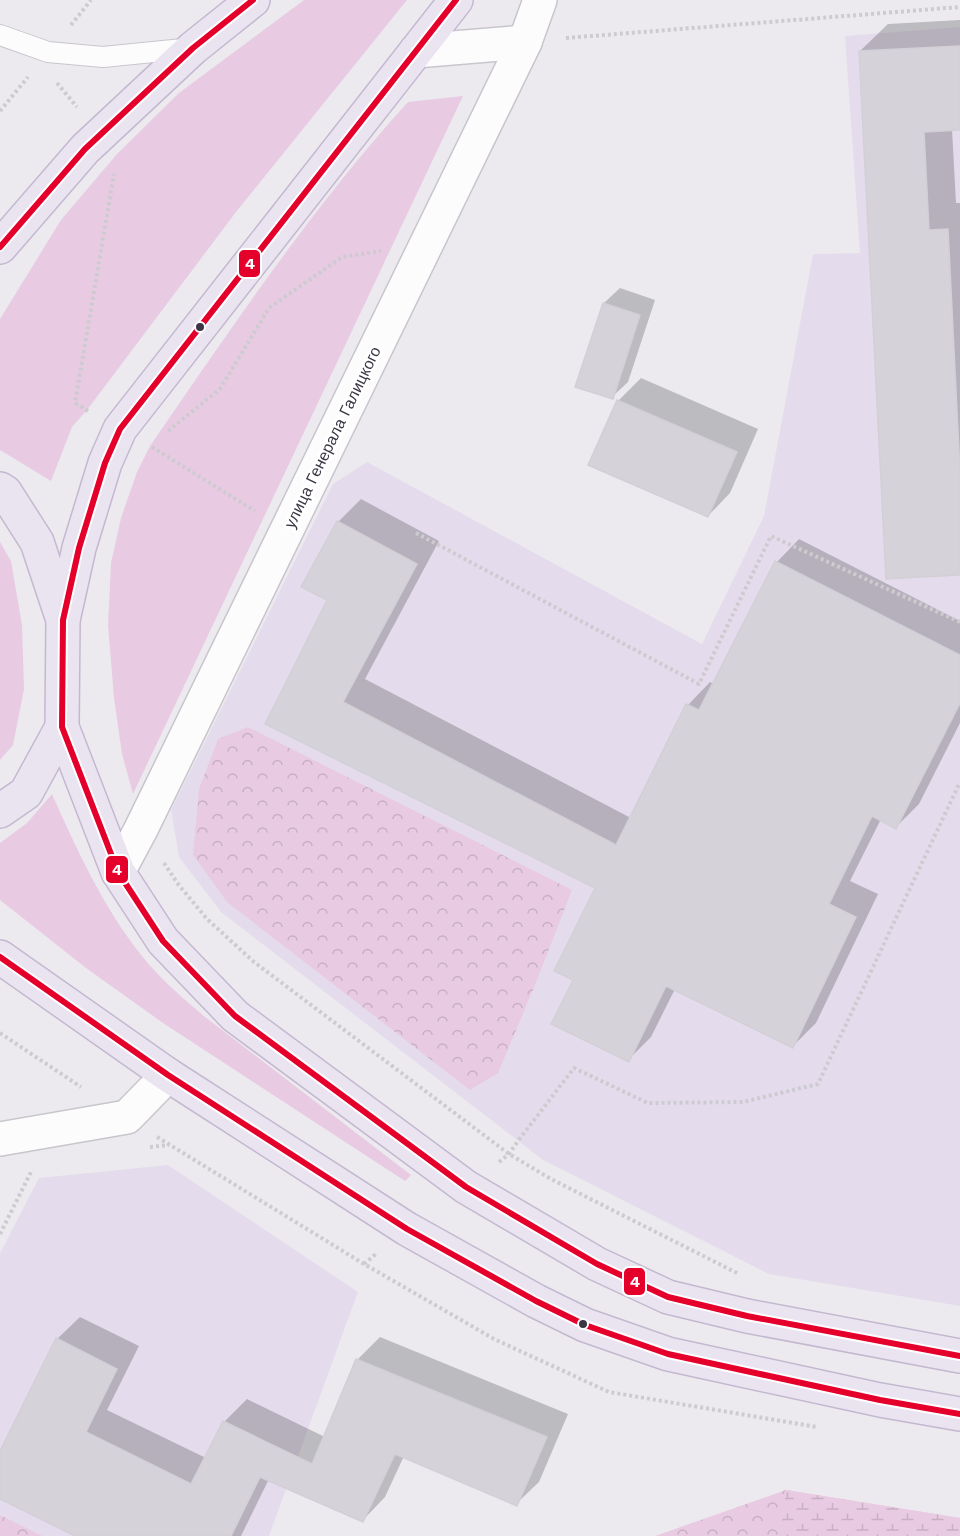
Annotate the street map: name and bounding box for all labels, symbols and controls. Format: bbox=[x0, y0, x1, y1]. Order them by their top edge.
line badge: 4 bbox=[238, 249, 261, 278]
text: 4 bbox=[245, 254, 255, 273]
unlabelled marker bbox=[194, 321, 206, 333]
street label: улица Генерала Галицкого bbox=[280, 343, 385, 531]
line badge: 4 bbox=[105, 855, 129, 884]
text: 4 bbox=[112, 860, 122, 879]
line badge: 4 bbox=[623, 1267, 646, 1296]
text: 4 bbox=[630, 1272, 640, 1291]
unlabelled marker bbox=[577, 1318, 589, 1330]

